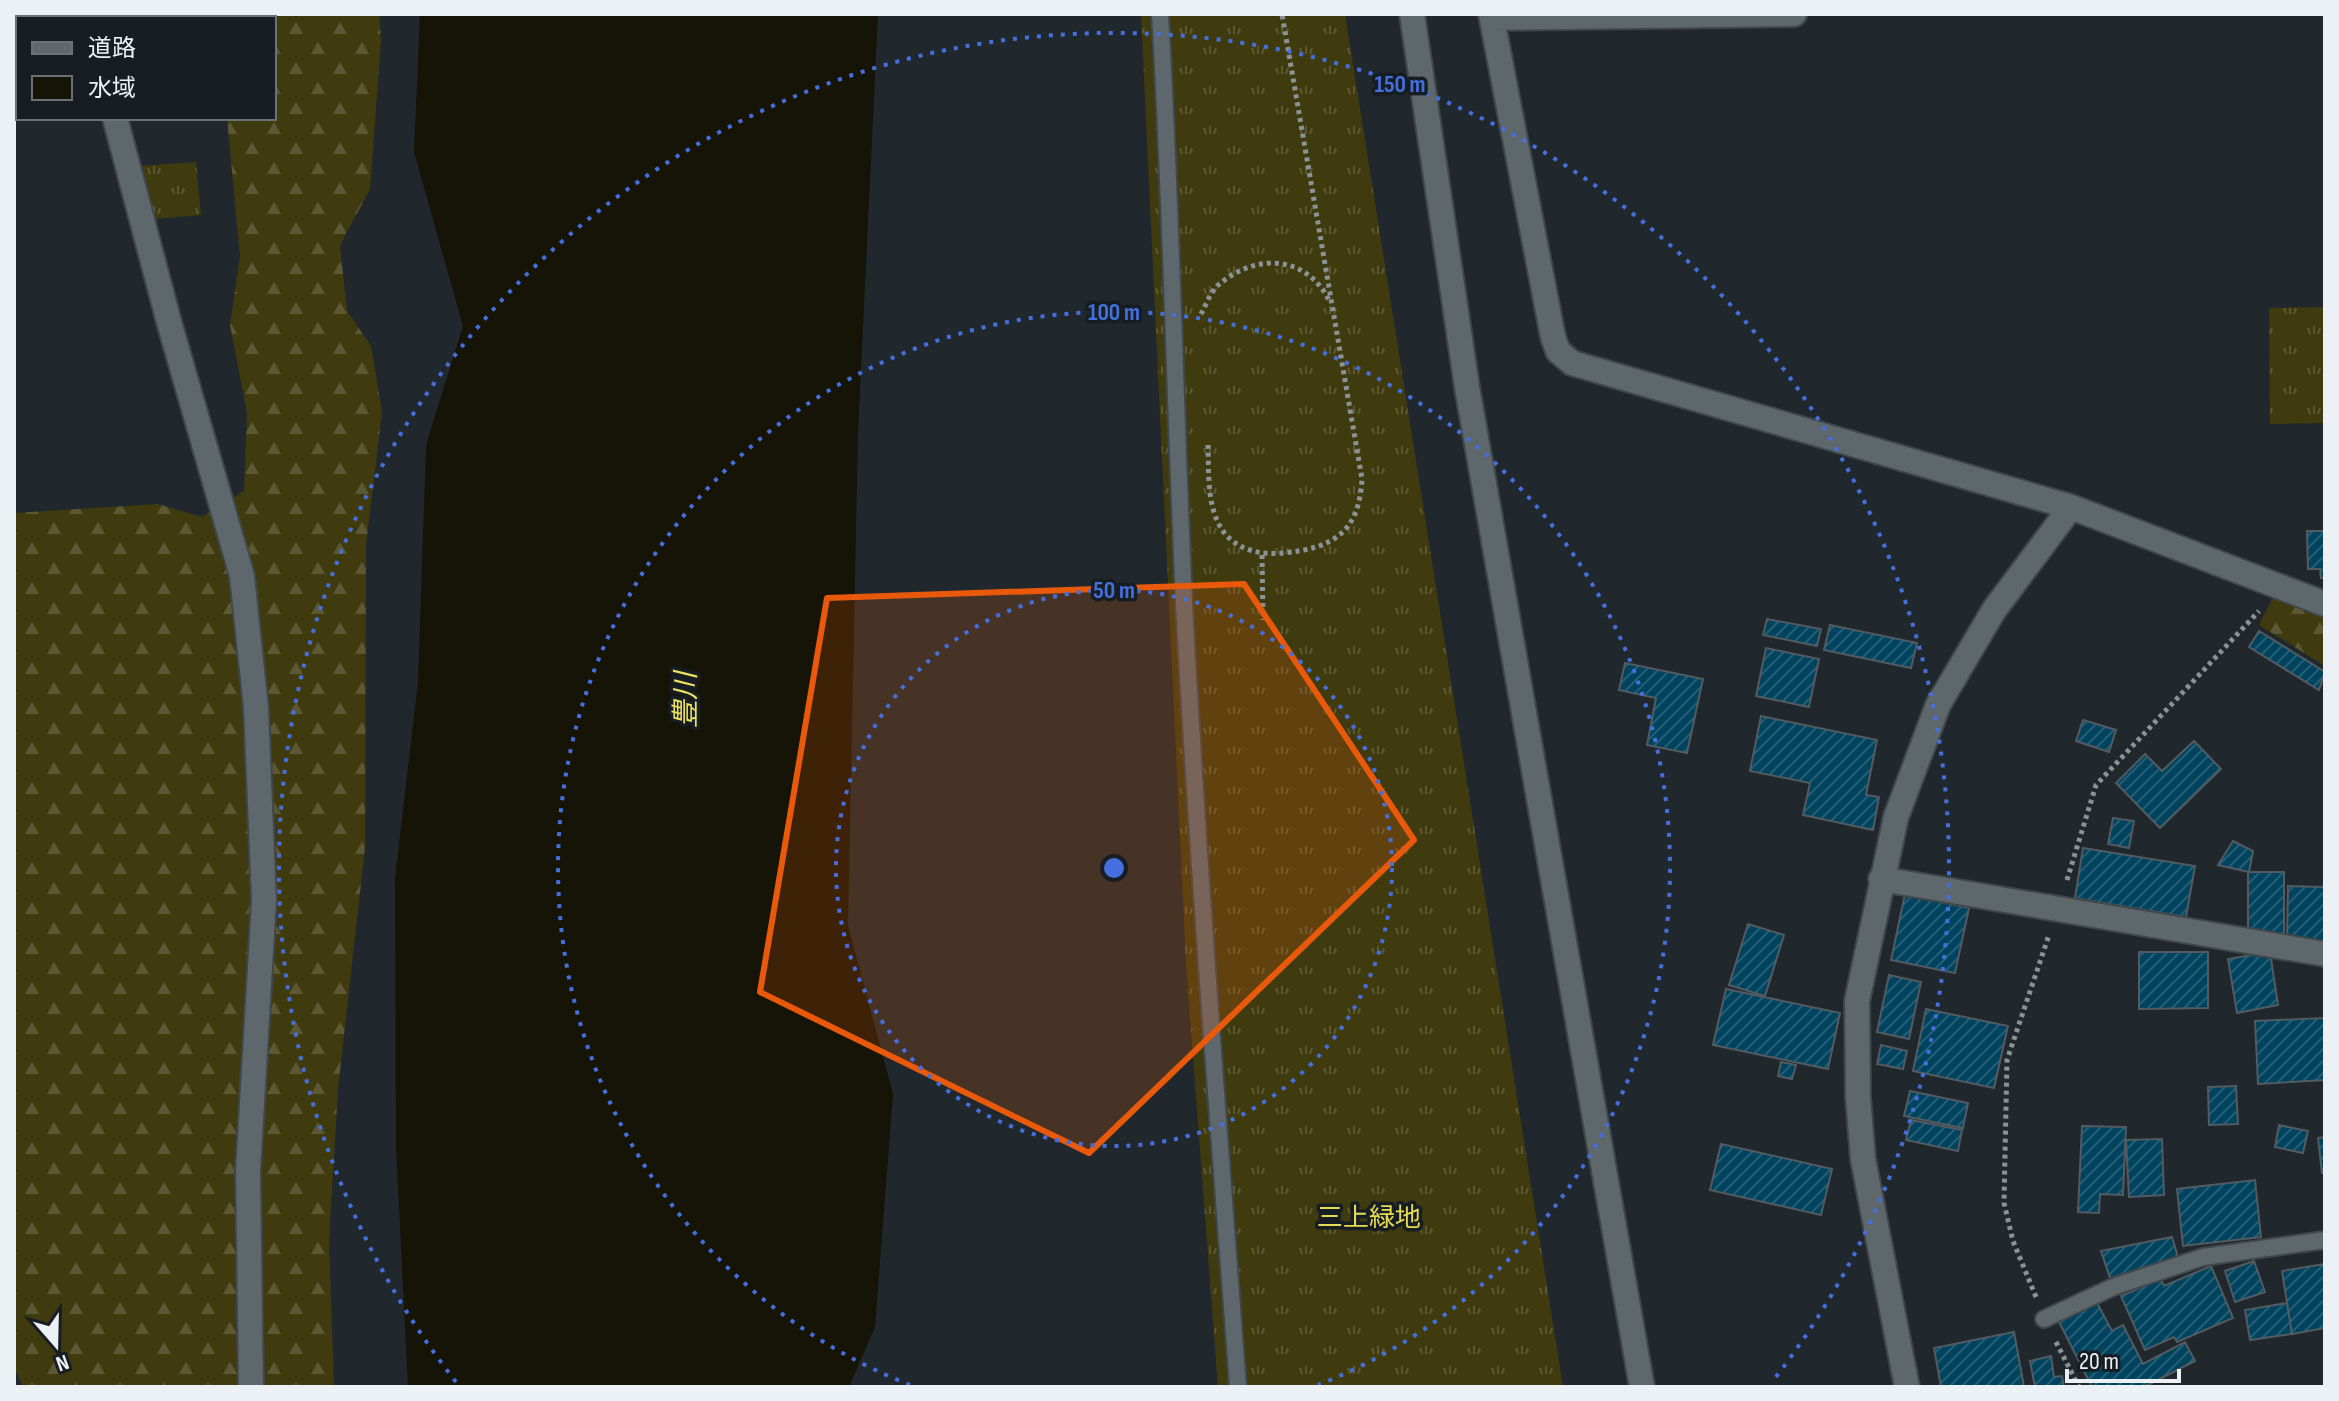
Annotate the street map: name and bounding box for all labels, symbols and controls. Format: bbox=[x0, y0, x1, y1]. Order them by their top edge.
legend bbox=[16, 16, 276, 120]
text: 道路 bbox=[88, 34, 136, 63]
text: 150 m bbox=[1374, 70, 1426, 99]
text: 水域 bbox=[88, 74, 136, 103]
text: 100 m bbox=[1088, 298, 1140, 327]
text: 50 m bbox=[1093, 576, 1135, 605]
water label: 豊川 bbox=[670, 669, 703, 728]
centre of rings bbox=[1100, 854, 1128, 882]
park label: 三上緑地 bbox=[1317, 1203, 1421, 1234]
north arrow bbox=[16, 1305, 96, 1385]
scale bar bbox=[2067, 1333, 2179, 1383]
text: 20 m bbox=[2079, 1347, 2119, 1376]
text: N bbox=[52, 1348, 72, 1377]

